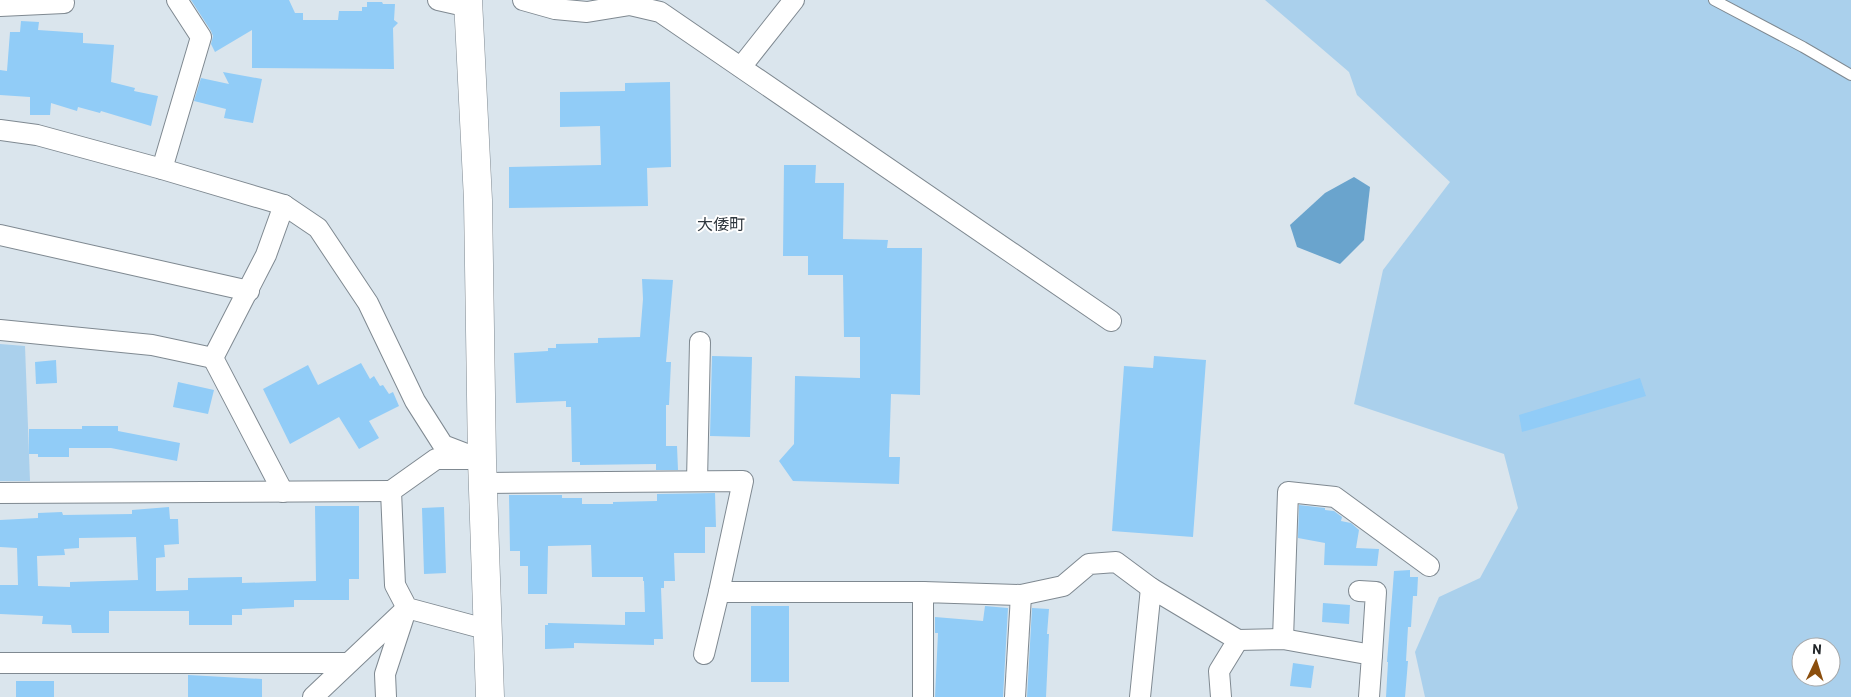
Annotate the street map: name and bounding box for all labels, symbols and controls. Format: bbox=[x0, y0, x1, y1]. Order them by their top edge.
district label: 大倭町 bbox=[697, 214, 745, 233]
north arrow bbox=[1791, 637, 1841, 687]
text: N bbox=[1812, 640, 1822, 657]

